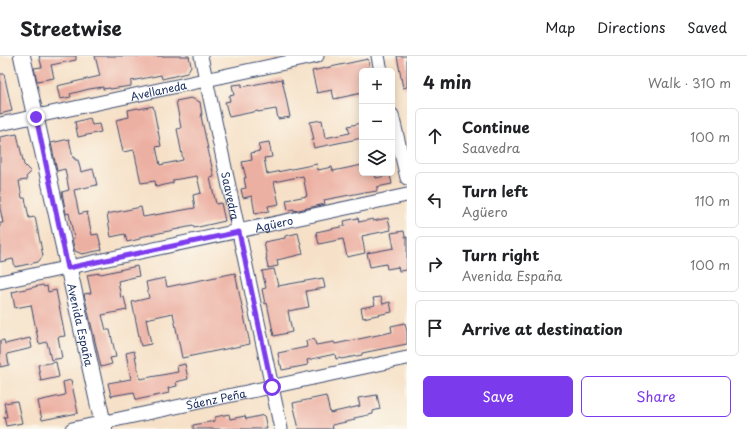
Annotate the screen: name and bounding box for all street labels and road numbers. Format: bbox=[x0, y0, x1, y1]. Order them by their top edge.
street label: Avellaneda bbox=[129, 76, 188, 104]
street label: Saavedra bbox=[218, 170, 244, 222]
street label: Agüero bbox=[253, 211, 294, 236]
street label: Avenida España bbox=[64, 281, 99, 369]
street label: Sáenz Peña bbox=[184, 384, 248, 413]

